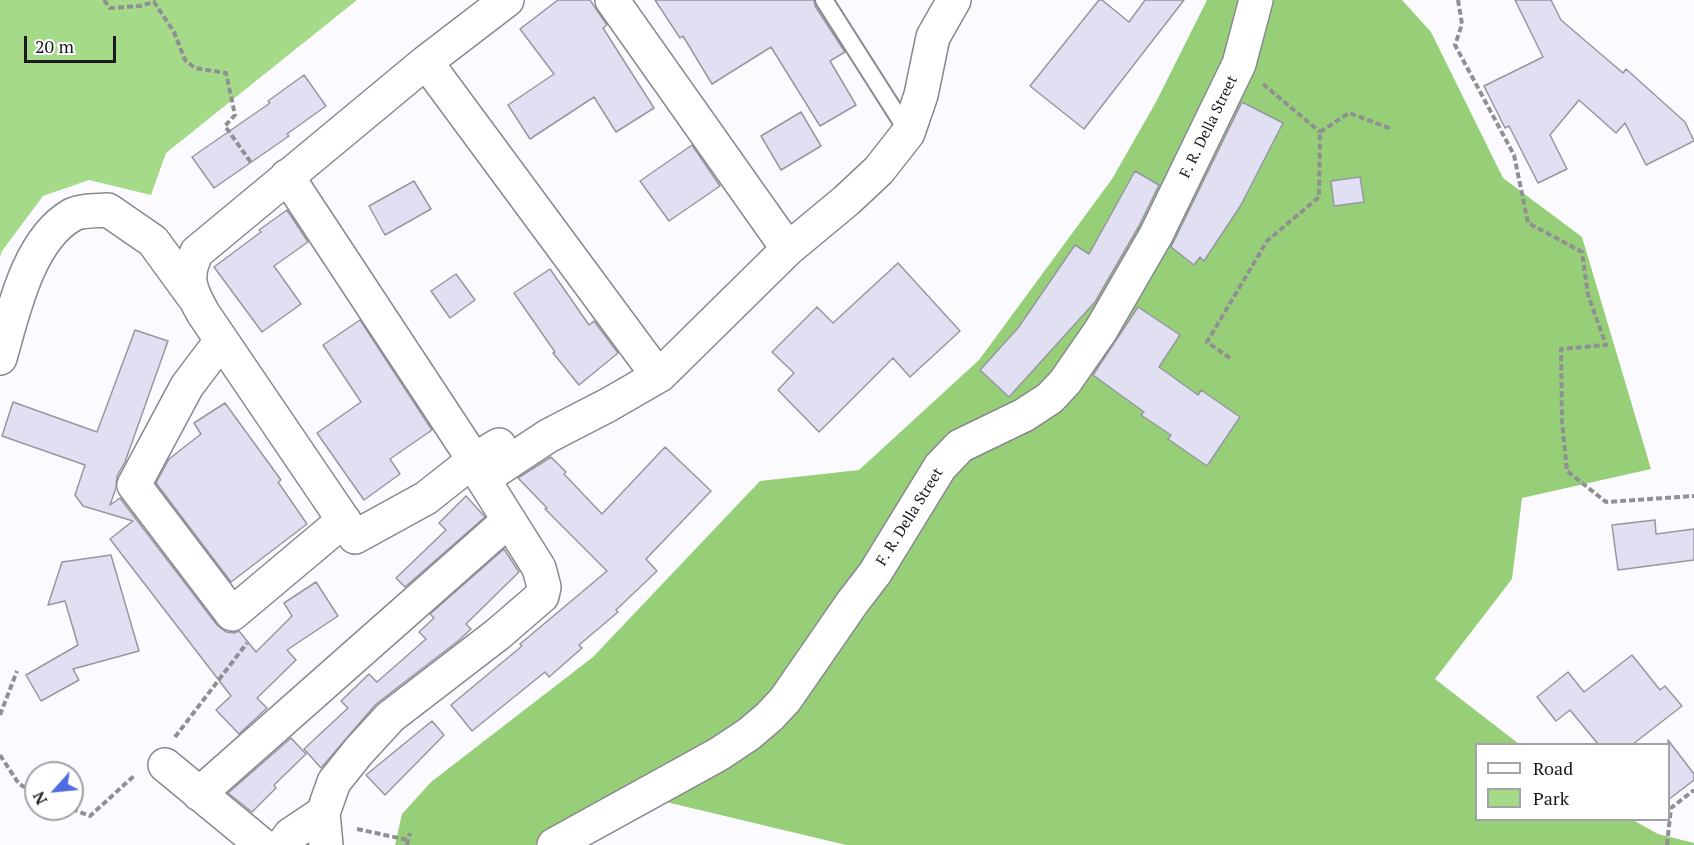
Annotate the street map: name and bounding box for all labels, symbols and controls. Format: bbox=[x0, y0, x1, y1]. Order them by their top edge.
scale bar bbox=[27, 24, 118, 62]
text: 20 m bbox=[35, 34, 74, 58]
street label: F. R. Della Street bbox=[1176, 73, 1242, 181]
street label: F. R. Della Street bbox=[873, 465, 947, 569]
legend bbox=[1475, 743, 1670, 821]
text: Road bbox=[1533, 756, 1573, 780]
north arrow bbox=[24, 761, 84, 821]
text: Park bbox=[1533, 786, 1569, 810]
text: N bbox=[27, 788, 52, 809]

